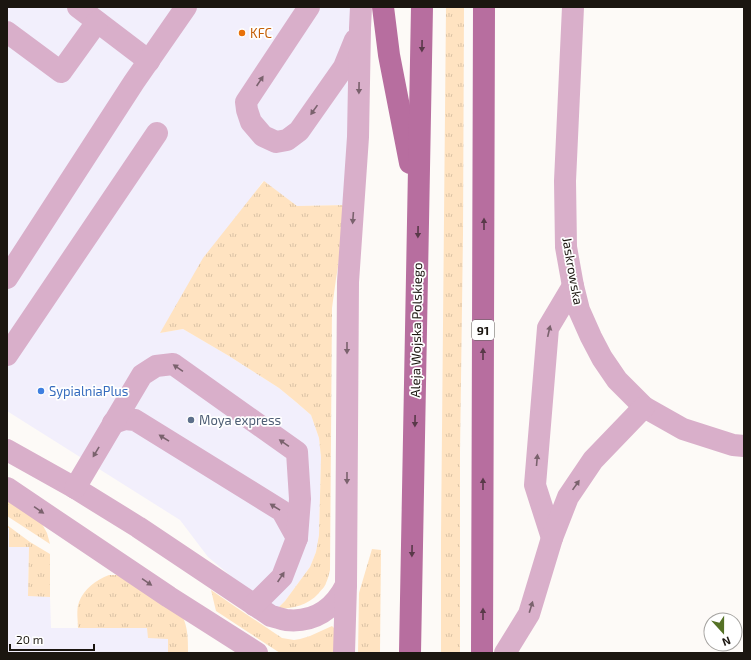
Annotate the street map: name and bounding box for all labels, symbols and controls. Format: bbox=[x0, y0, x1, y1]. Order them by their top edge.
place label: KFC bbox=[250, 25, 272, 41]
marker: KFC bbox=[237, 28, 247, 38]
one-way arrow bbox=[418, 40, 425, 52]
one-way arrow bbox=[256, 76, 264, 86]
one-way arrow bbox=[356, 82, 362, 95]
one-way arrow bbox=[310, 105, 318, 116]
one-way arrow bbox=[349, 212, 356, 224]
one-way arrow bbox=[481, 217, 487, 230]
one-way arrow bbox=[415, 226, 421, 239]
street label: Jaskrowska bbox=[559, 236, 587, 306]
street label: Aleja Wojska Polskiego bbox=[407, 262, 425, 398]
road number: 91 bbox=[472, 320, 494, 340]
one-way arrow bbox=[546, 324, 552, 337]
one-way arrow bbox=[344, 342, 350, 355]
one-way arrow bbox=[480, 347, 486, 360]
one-way arrow bbox=[173, 364, 183, 372]
place label: SypialniaPlus bbox=[49, 383, 128, 399]
marker: SypialniaPlus bbox=[36, 386, 46, 396]
place label: Moya express bbox=[199, 412, 281, 428]
marker: Moya express bbox=[186, 415, 196, 425]
one-way arrow bbox=[412, 415, 418, 428]
one-way arrow bbox=[158, 435, 170, 442]
one-way arrow bbox=[279, 439, 289, 447]
one-way arrow bbox=[92, 446, 99, 458]
one-way arrow bbox=[534, 454, 540, 466]
one-way arrow bbox=[344, 472, 350, 485]
one-way arrow bbox=[480, 477, 486, 490]
one-way arrow bbox=[572, 480, 580, 491]
one-way arrow bbox=[269, 503, 281, 510]
one-way arrow bbox=[34, 506, 44, 514]
one-way arrow bbox=[409, 545, 415, 558]
one-way arrow bbox=[277, 571, 284, 582]
one-way arrow bbox=[142, 578, 153, 586]
one-way arrow bbox=[528, 600, 534, 612]
one-way arrow bbox=[480, 607, 486, 620]
north arrow bbox=[703, 612, 743, 652]
scale bar bbox=[10, 626, 94, 652]
text: 20 m bbox=[16, 632, 43, 646]
text: N bbox=[721, 634, 733, 649]

